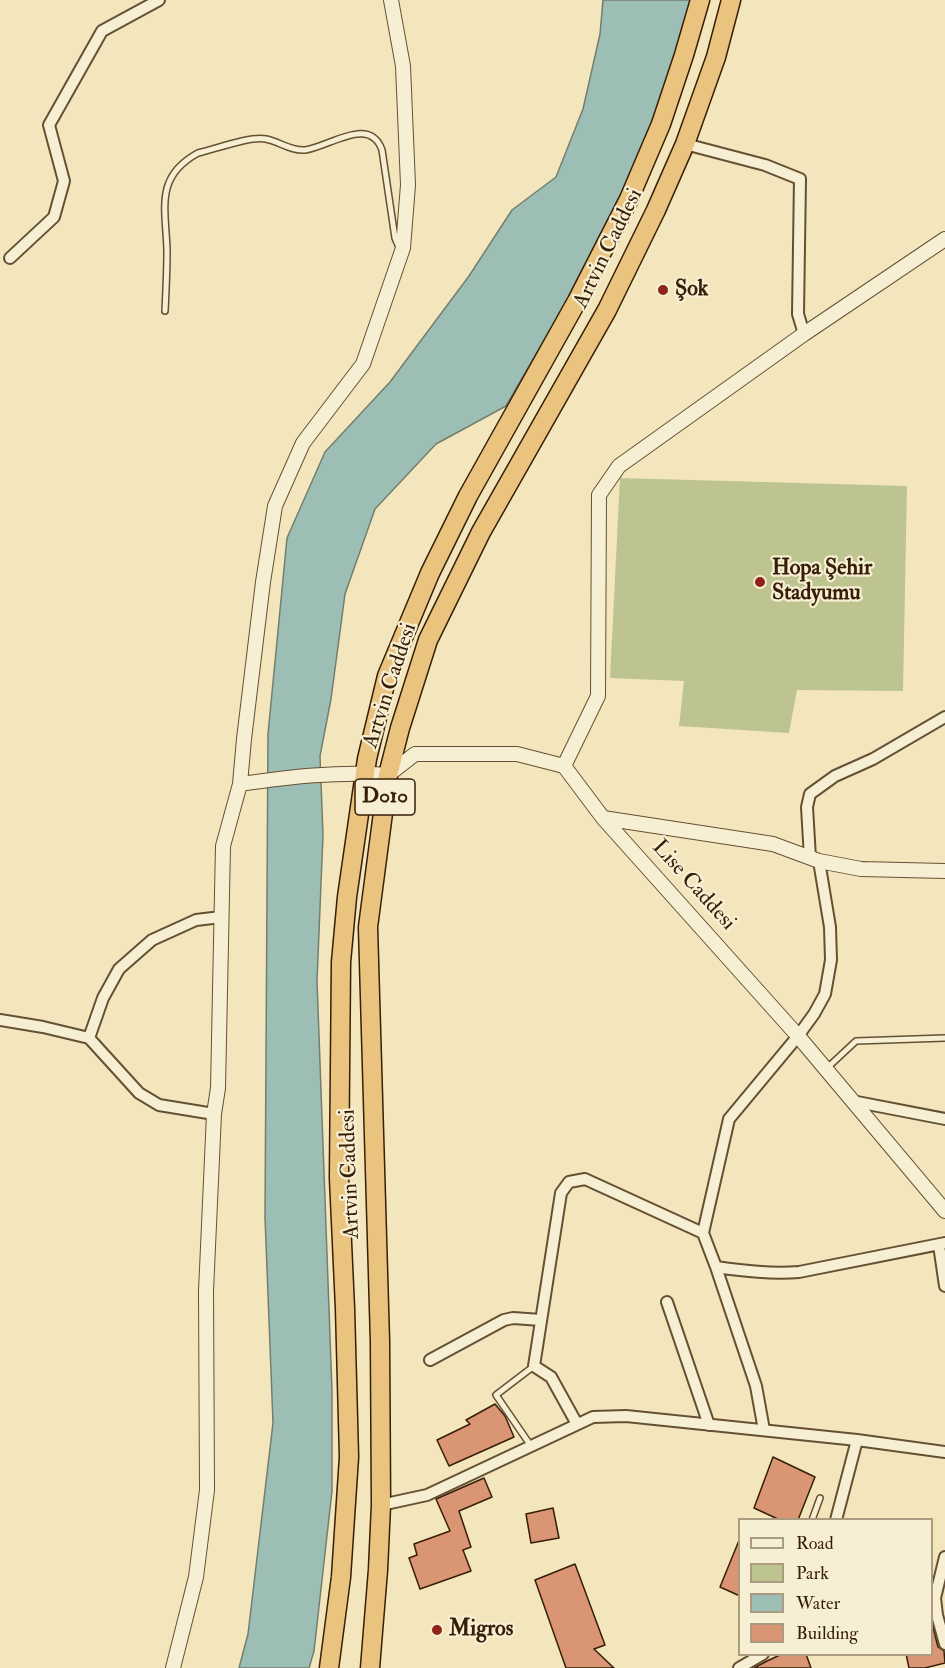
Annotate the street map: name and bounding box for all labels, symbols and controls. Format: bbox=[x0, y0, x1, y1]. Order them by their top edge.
street label: Artvin Caddesi bbox=[569, 185, 649, 313]
place label: Şok bbox=[675, 277, 708, 303]
marker: Şok bbox=[656, 283, 670, 297]
place label: Hopa Şehir Stadyumu bbox=[772, 556, 872, 608]
marker: Hopa Şehir Stadyumu bbox=[753, 575, 767, 589]
street label: Artvin Caddesi bbox=[358, 620, 424, 752]
road number: D010 bbox=[355, 779, 415, 815]
street label: Lise Caddesi bbox=[646, 835, 740, 937]
street label: Artvin Caddesi bbox=[336, 1109, 366, 1239]
legend bbox=[738, 1518, 933, 1656]
text: Road bbox=[796, 1532, 834, 1555]
text: Park bbox=[796, 1562, 829, 1585]
text: Water bbox=[796, 1592, 840, 1615]
place label: Migros bbox=[449, 1617, 513, 1643]
text: Building bbox=[796, 1622, 858, 1645]
marker: Migros bbox=[430, 1623, 444, 1637]

